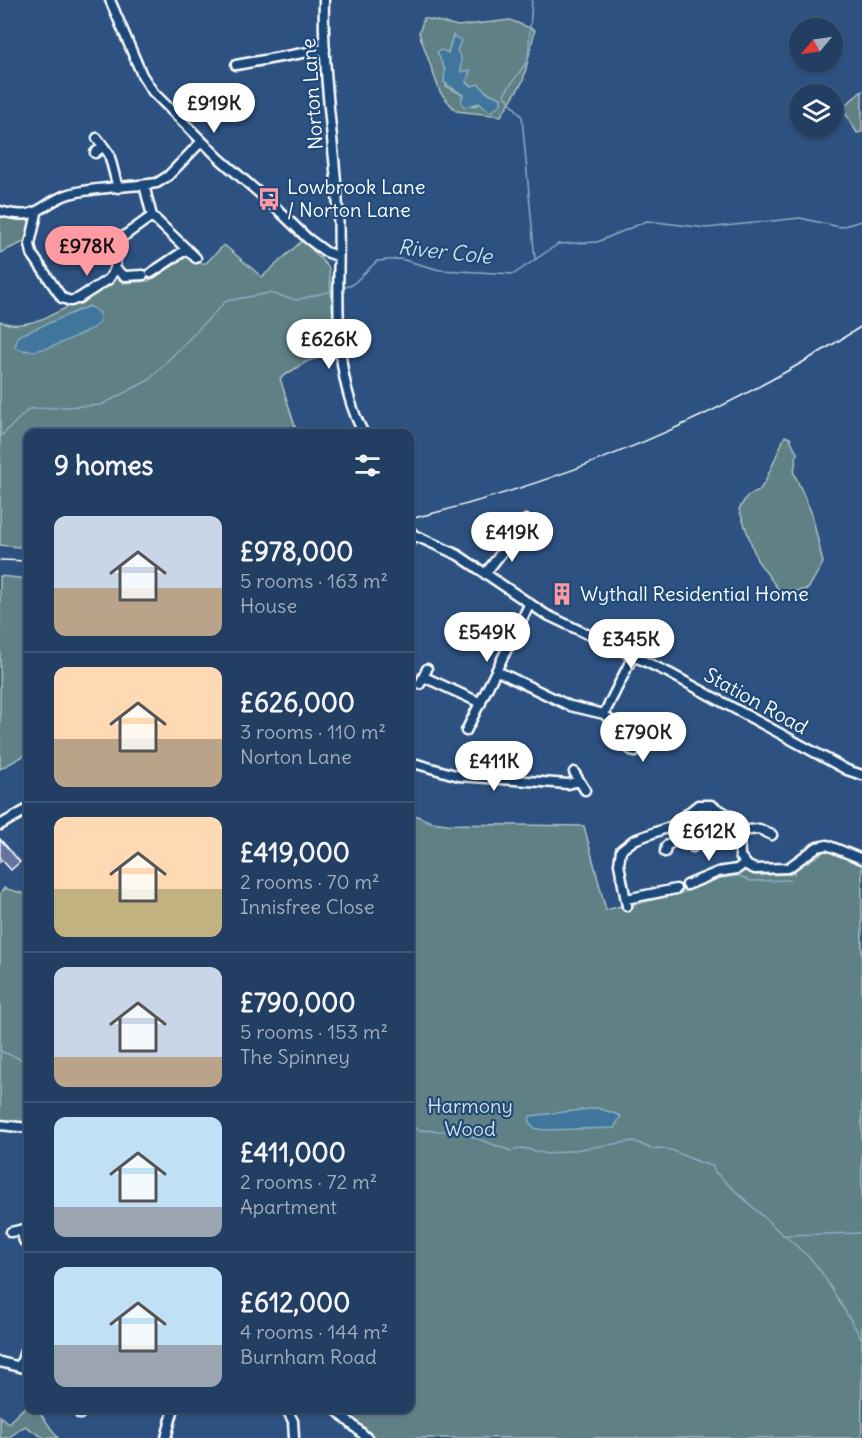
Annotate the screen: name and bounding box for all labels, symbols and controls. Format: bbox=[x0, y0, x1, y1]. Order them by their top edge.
north arrow bbox=[789, 18, 843, 72]
map controls bbox=[789, 18, 843, 138]
street label: Norton Lane bbox=[295, 37, 328, 151]
pin: £919K bbox=[172, 83, 256, 134]
button: layers bbox=[789, 84, 843, 138]
text: £919K bbox=[187, 90, 241, 115]
place label: Lowbrook Lane / Norton Lane bbox=[287, 174, 426, 222]
bus stop icon: Lowbrook Lane / Norton Lane bbox=[256, 186, 282, 212]
pin: £978K bbox=[45, 226, 129, 277]
text: £978K bbox=[59, 233, 115, 258]
water label: River Cole bbox=[397, 233, 495, 270]
pin: £626K bbox=[287, 319, 371, 370]
text: £626K bbox=[300, 326, 358, 351]
text: 9 homes bbox=[54, 449, 153, 482]
icon: filters bbox=[351, 449, 384, 482]
pin: £419K bbox=[470, 512, 554, 563]
text: £419K bbox=[485, 519, 539, 544]
text: £978,000 bbox=[240, 535, 353, 568]
icon: home bbox=[102, 540, 174, 612]
text: 5 rooms · 163 m² bbox=[240, 568, 388, 593]
building icon: Wythall Residential Home bbox=[549, 581, 575, 607]
place label: Wythall Residential Home bbox=[580, 581, 809, 606]
text: House bbox=[240, 593, 297, 618]
pin: £549K bbox=[445, 612, 529, 663]
text: £549K bbox=[458, 619, 516, 644]
pin: £345K bbox=[589, 619, 673, 670]
text: £345K bbox=[602, 626, 660, 651]
street label: Station Road bbox=[700, 662, 813, 739]
text: £626,000 bbox=[240, 686, 355, 719]
icon: home bbox=[102, 691, 174, 763]
pin: £790K bbox=[601, 712, 685, 763]
text: 3 rooms · 110 m² bbox=[240, 719, 386, 744]
text: £790K bbox=[614, 719, 672, 744]
pin: £411K bbox=[452, 741, 536, 792]
text: Norton Lane bbox=[240, 744, 352, 769]
text: £411K bbox=[469, 748, 519, 773]
pin: £612K bbox=[667, 811, 751, 862]
text: £612K bbox=[682, 818, 736, 843]
text: £419,000 bbox=[240, 836, 350, 869]
icon: home bbox=[102, 841, 174, 913]
text: 2 rooms · 70 m² bbox=[240, 869, 380, 894]
text: Innisfree Close bbox=[240, 894, 375, 919]
text: £790,000 bbox=[240, 986, 356, 1019]
icon: home bbox=[102, 991, 174, 1063]
text: 5 rooms · 153 m² bbox=[240, 1019, 388, 1044]
text: The Spinney bbox=[240, 1044, 350, 1069]
park label: Harmony Wood bbox=[427, 1093, 513, 1141]
text: £411,000 bbox=[240, 1136, 346, 1169]
icon: home bbox=[102, 1141, 174, 1213]
text: 2 rooms · 72 m² bbox=[240, 1169, 377, 1194]
text: Apartment bbox=[240, 1194, 337, 1219]
text: £612,000 bbox=[240, 1286, 350, 1319]
icon: home bbox=[102, 1291, 174, 1363]
text: 4 rooms · 144 m² bbox=[240, 1319, 388, 1344]
text: Burnham Road bbox=[240, 1344, 377, 1369]

